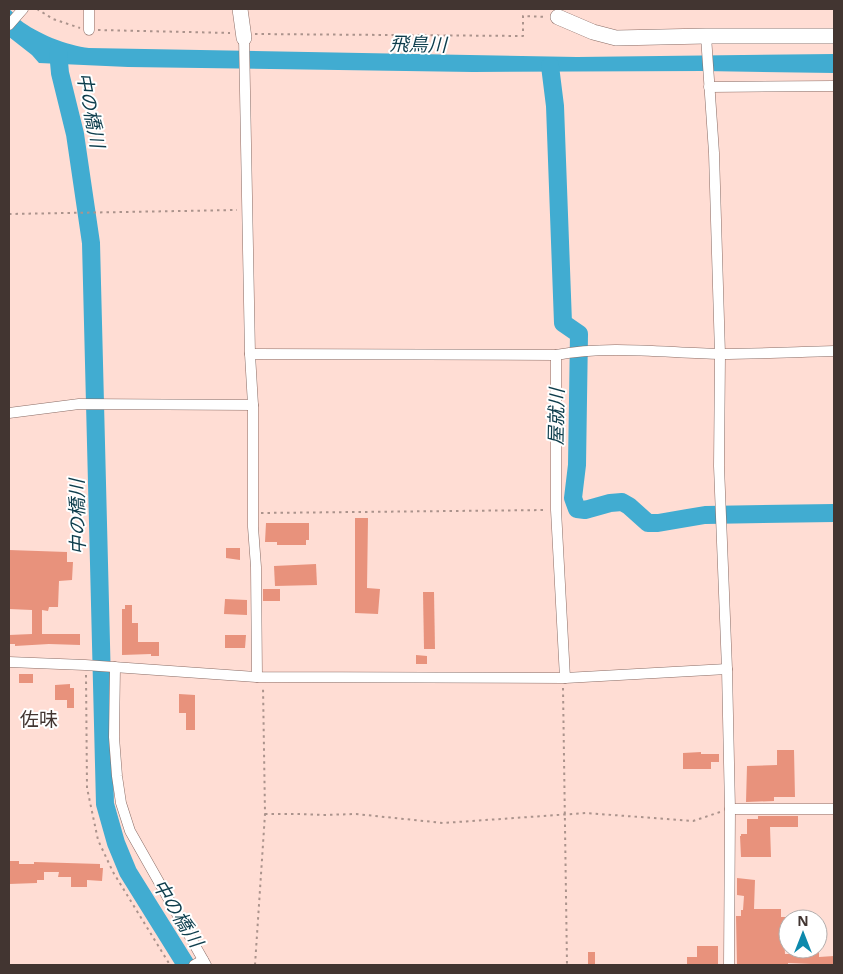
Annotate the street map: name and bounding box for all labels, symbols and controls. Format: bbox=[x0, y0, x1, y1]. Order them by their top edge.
water label: 飛鳥川 bbox=[389, 31, 449, 58]
water label: 中の橋川 bbox=[71, 70, 111, 152]
water label: 屋就川 bbox=[543, 386, 570, 446]
water label: 中の橋川 bbox=[63, 477, 91, 555]
district label: 佐味 bbox=[20, 706, 58, 732]
water label: 中の橋川 bbox=[147, 874, 210, 954]
north arrow bbox=[778, 909, 828, 959]
text: N bbox=[797, 911, 809, 930]

